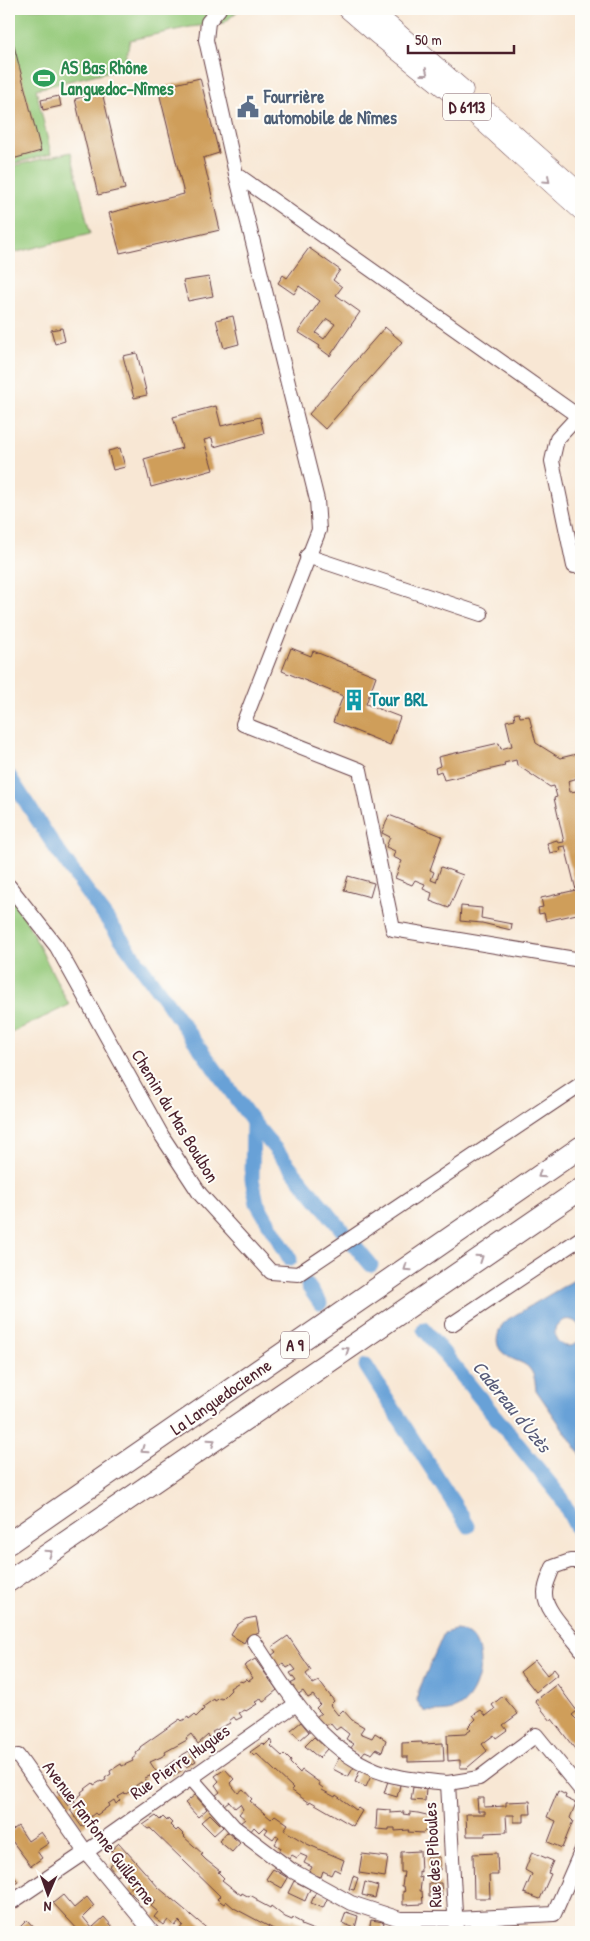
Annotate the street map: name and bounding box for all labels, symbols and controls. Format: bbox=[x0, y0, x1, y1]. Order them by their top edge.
scale bar bbox=[408, 22, 514, 54]
text: 50 m bbox=[415, 29, 442, 50]
place label: AS Bas Rhône Languedoc-Nîmes bbox=[61, 55, 174, 102]
sports icon: AS Bas Rhône Languedoc-Nîmes bbox=[31, 65, 57, 91]
one-way arrow bbox=[419, 67, 429, 76]
place label: Fourrière automobile de Nîmes bbox=[263, 84, 397, 130]
public building icon: Fourrière automobile de Nîmes bbox=[235, 94, 261, 120]
road number: D 6113 bbox=[443, 94, 491, 120]
one-way arrow bbox=[542, 174, 551, 183]
building icon: Tour BRL bbox=[341, 687, 367, 713]
place label: Tour BRL bbox=[369, 687, 428, 712]
street label: Chemin du Mas Boulbon bbox=[126, 1044, 225, 1187]
one-way arrow bbox=[537, 1169, 547, 1178]
one-way arrow bbox=[474, 1255, 484, 1264]
one-way arrow bbox=[404, 1262, 413, 1271]
road number: A 9 bbox=[281, 1332, 309, 1358]
one-way arrow bbox=[340, 1347, 350, 1356]
street label: La Languedocienne bbox=[165, 1352, 276, 1441]
water label: Cadereau d'Uzès bbox=[467, 1355, 558, 1459]
one-way arrow bbox=[206, 1439, 216, 1448]
one-way arrow bbox=[140, 1444, 150, 1453]
one-way arrow bbox=[43, 1550, 53, 1559]
street label: Rue Pierre Hugues bbox=[125, 1718, 235, 1805]
street label: Avenue Fanfonne Guillerme bbox=[37, 1756, 162, 1910]
street label: Rue des Piboules bbox=[417, 1802, 448, 1908]
north arrow bbox=[22, 1868, 72, 1918]
text: N bbox=[43, 1898, 52, 1917]

